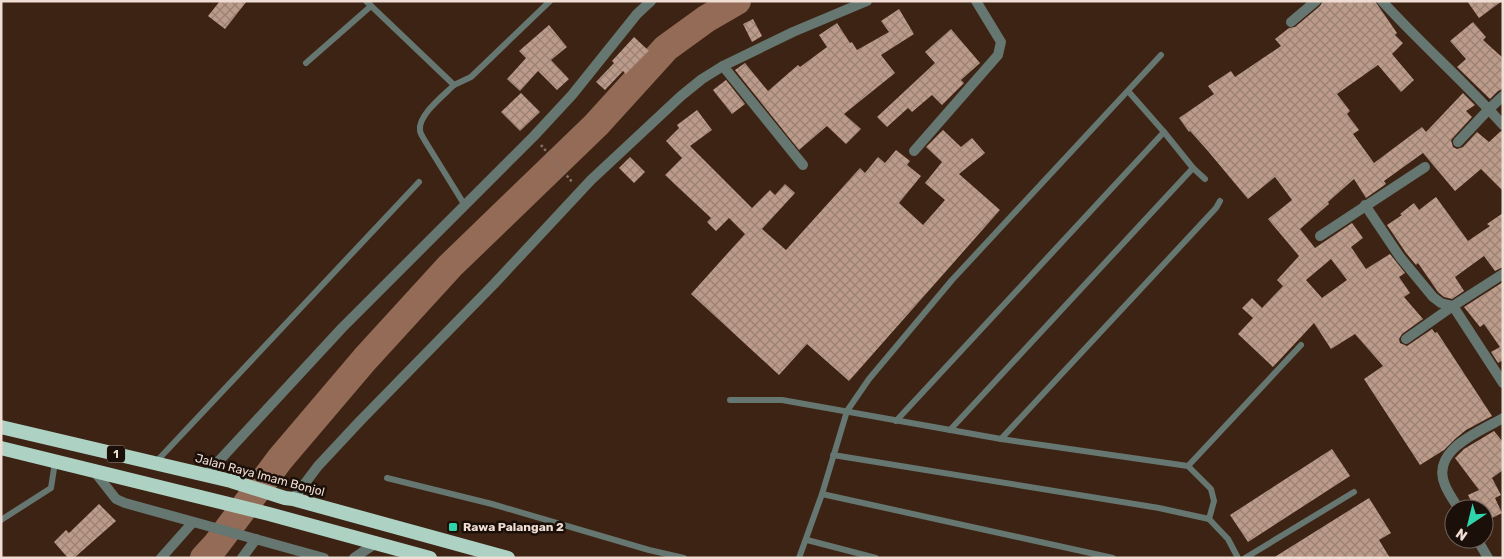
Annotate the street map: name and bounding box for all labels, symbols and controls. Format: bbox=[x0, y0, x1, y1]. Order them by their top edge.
road number: 1 bbox=[107, 446, 125, 462]
street label: Jalan Raya Imam Bonjol bbox=[194, 451, 326, 499]
north arrow bbox=[1444, 499, 1494, 549]
place label: Rawa Palangan 2 bbox=[463, 520, 564, 534]
marker: Rawa Palangan 2 bbox=[447, 521, 459, 533]
text: N bbox=[1453, 524, 1471, 544]

